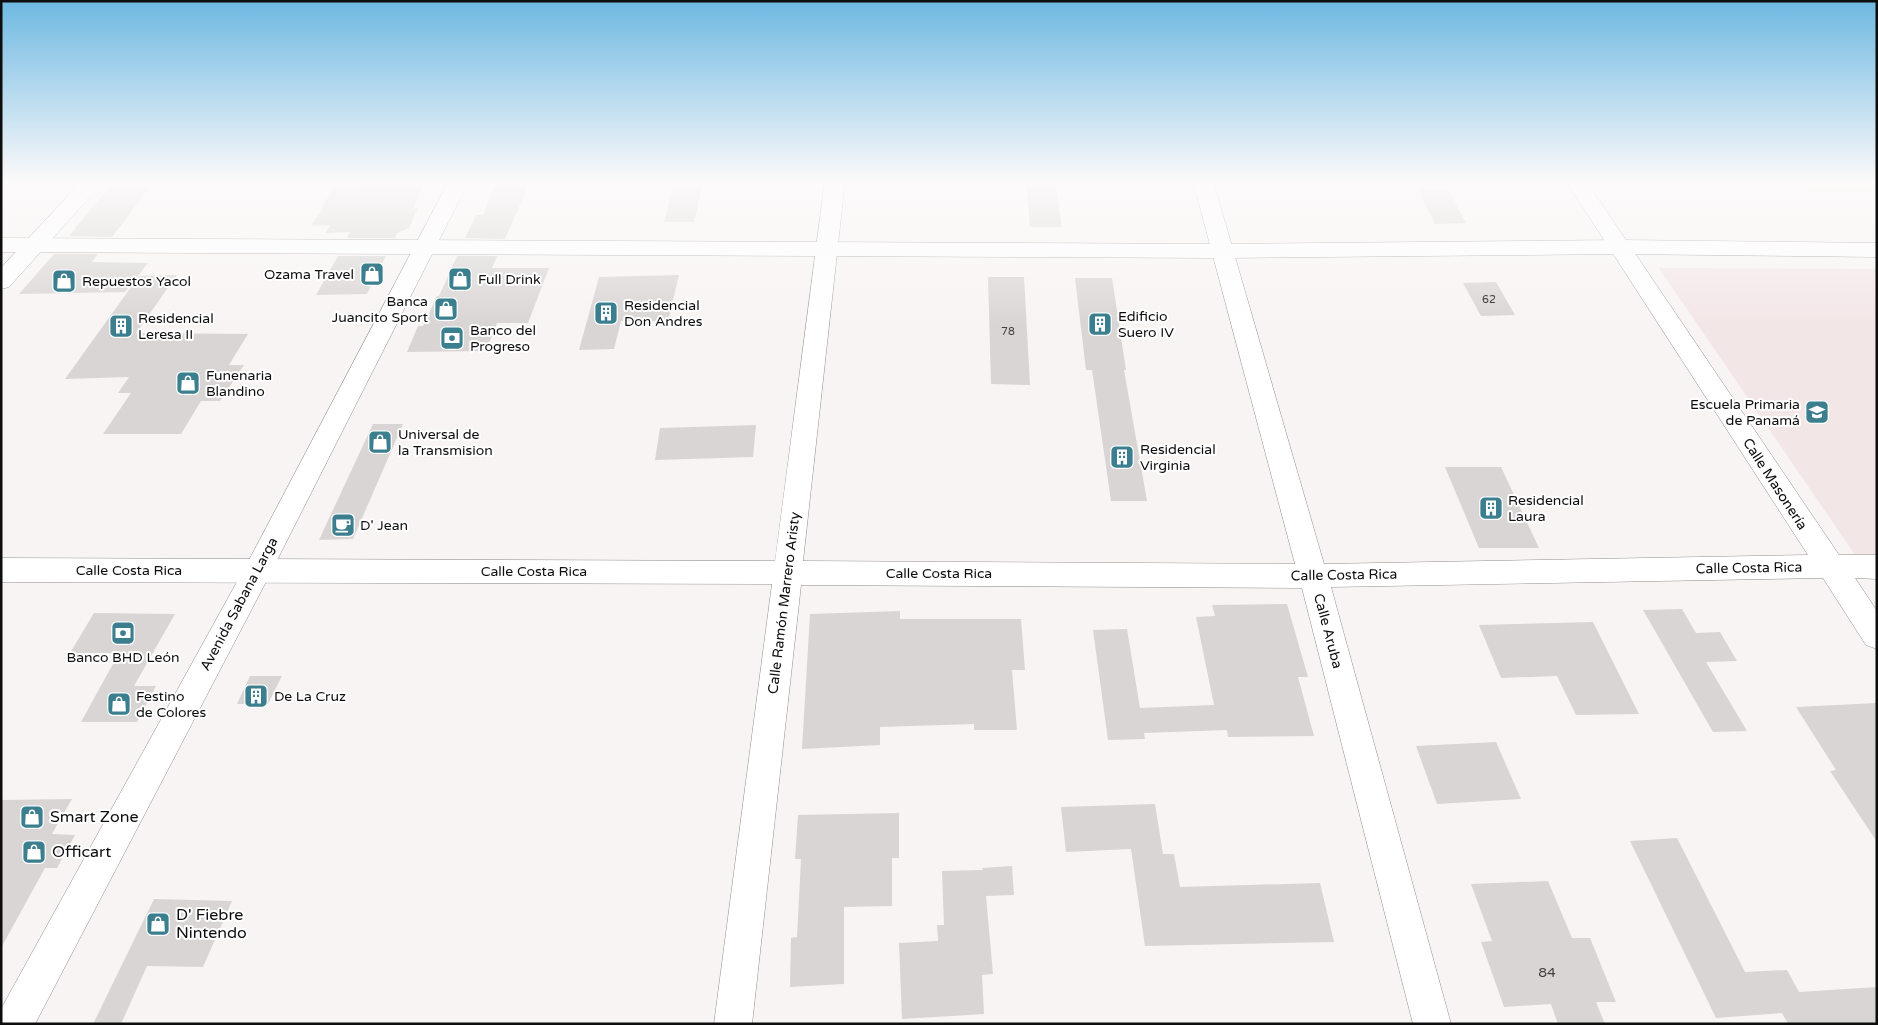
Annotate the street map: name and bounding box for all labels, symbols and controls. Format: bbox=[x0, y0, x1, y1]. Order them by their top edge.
shop icon: Ozama Travel bbox=[359, 261, 385, 287]
place label: Ozama Travel bbox=[264, 266, 354, 283]
shop icon: Full Drink bbox=[447, 266, 473, 292]
shop icon: Repuestos Yacol bbox=[51, 268, 77, 294]
place label: Full Drink bbox=[478, 271, 541, 288]
place label: Repuestos Yacol bbox=[82, 273, 191, 290]
place label: Banca Juancito Sport bbox=[332, 293, 429, 326]
house number: 62 bbox=[1482, 293, 1496, 306]
shop icon: Banca Juancito Sport bbox=[433, 296, 459, 322]
place label: Residencial Don Andres bbox=[624, 297, 703, 330]
building icon: Residencial Don Andres bbox=[593, 300, 619, 326]
place label: Edificio Suero IV bbox=[1118, 308, 1174, 341]
place label: Residencial Leresa II bbox=[138, 310, 214, 343]
building icon: Edificio Suero IV bbox=[1087, 311, 1113, 337]
building icon: Residencial Leresa II bbox=[108, 313, 134, 339]
place label: Banco del Progreso bbox=[470, 322, 536, 355]
bank icon: Banco del Progreso bbox=[439, 325, 465, 351]
house number: 78 bbox=[1001, 325, 1015, 338]
place label: Funenaria Blandino bbox=[206, 367, 272, 400]
shop icon: Funenaria Blandino bbox=[175, 370, 201, 396]
place label: Escuela Primaria de Panamá bbox=[1690, 396, 1800, 429]
school or university icon: Escuela Primaria de Panamá bbox=[1804, 399, 1830, 425]
place label: Universal de la Transmision bbox=[398, 426, 493, 459]
shop icon: Universal de la Transmision bbox=[367, 429, 393, 455]
street label: Calle Masonería bbox=[1739, 435, 1811, 533]
place label: Residencial Virginia bbox=[1140, 441, 1216, 474]
building icon: Residencial Virginia bbox=[1109, 444, 1135, 470]
place label: Residencial Laura bbox=[1508, 492, 1584, 525]
building icon: Residencial Laura bbox=[1478, 495, 1504, 521]
street label: Calle Ramón Marrero Aristy bbox=[764, 511, 804, 695]
cafe icon: D' Jean bbox=[330, 512, 356, 538]
place label: D' Jean bbox=[360, 517, 408, 534]
street label: Avenida Sabana Larga bbox=[197, 534, 281, 674]
street label: Calle Costa Rica bbox=[1696, 559, 1802, 577]
street label: Calle Costa Rica bbox=[76, 562, 182, 579]
street label: Calle Costa Rica bbox=[481, 563, 587, 580]
street label: Calle Costa Rica bbox=[886, 565, 992, 582]
street label: Calle Costa Rica bbox=[1291, 566, 1397, 584]
street label: Calle Aruba bbox=[1310, 592, 1346, 670]
bank icon: Banco BHD León bbox=[110, 620, 136, 646]
place label: Banco BHD León bbox=[66, 649, 180, 666]
building icon: De La Cruz bbox=[243, 683, 269, 709]
place label: Festino de Colores bbox=[136, 688, 206, 721]
place label: De La Cruz bbox=[274, 688, 346, 705]
shop icon: Festino de Colores bbox=[106, 691, 132, 717]
shop icon: Smart Zone bbox=[19, 804, 45, 830]
place label: Smart Zone bbox=[50, 807, 139, 827]
shop icon: Officart bbox=[21, 839, 47, 865]
place label: Officart bbox=[52, 842, 111, 862]
place label: D' Fiebre Nintendo bbox=[176, 905, 247, 943]
shop icon: D' Fiebre Nintendo bbox=[145, 911, 171, 937]
house number: 84 bbox=[1538, 964, 1556, 981]

